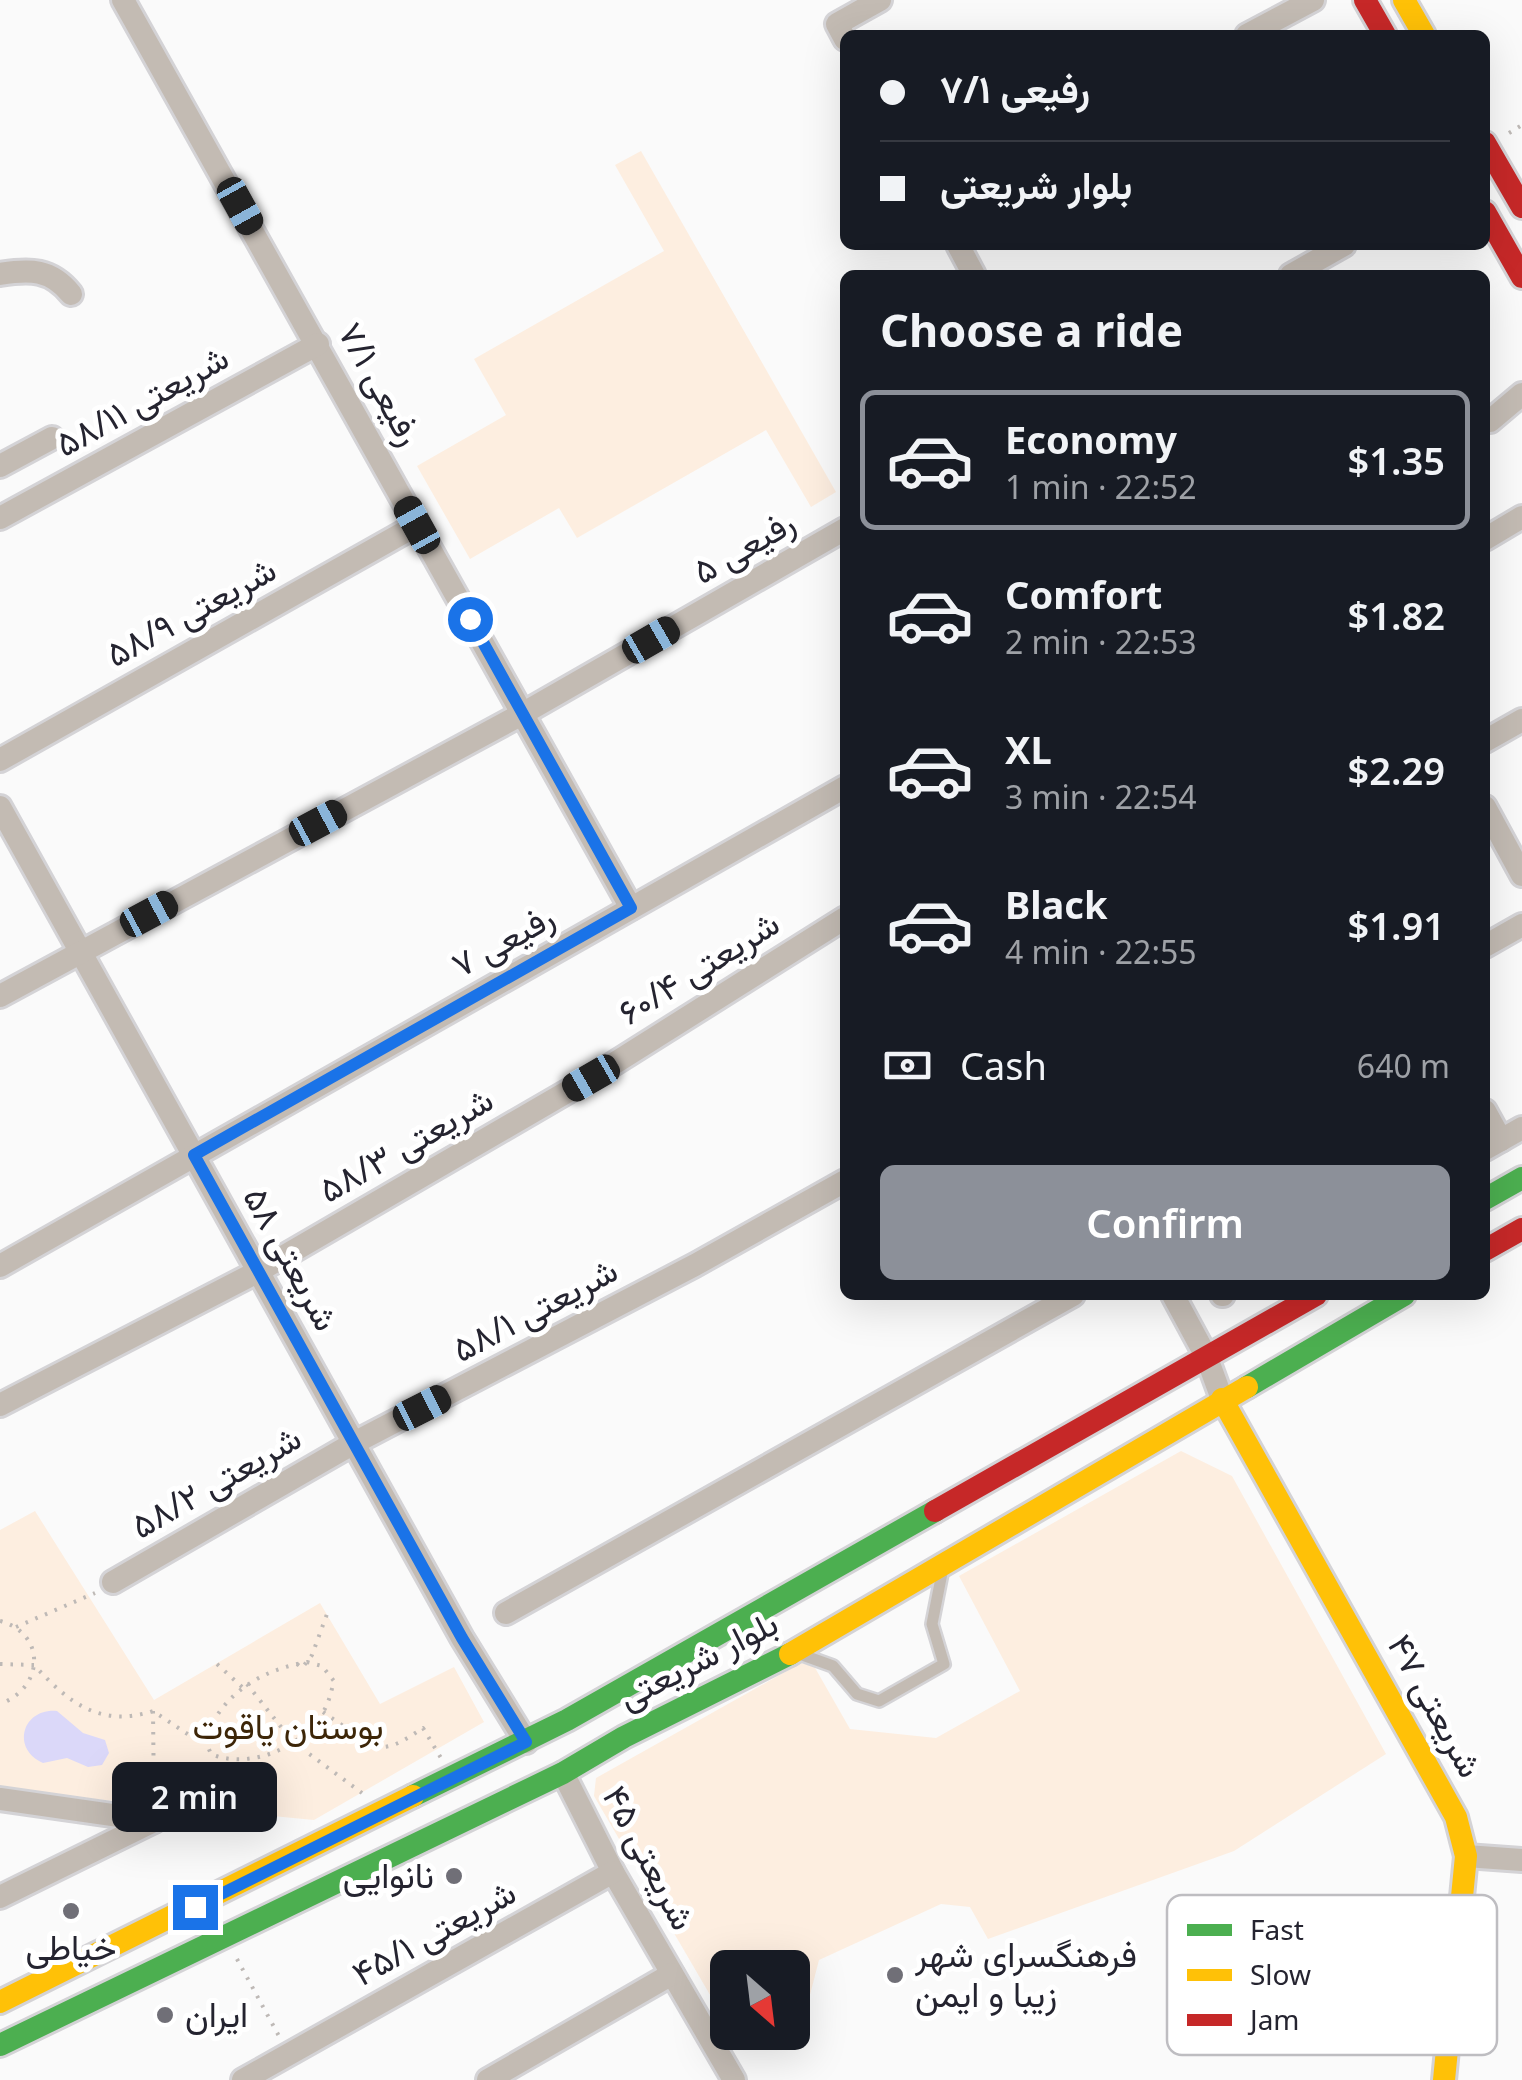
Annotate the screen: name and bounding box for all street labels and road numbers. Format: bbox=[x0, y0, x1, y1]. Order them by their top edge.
street label: رفیعی ۷/۱ bbox=[328, 313, 434, 453]
street label: شریعتی ۵۸/۱۱ bbox=[46, 333, 236, 467]
street label: رفیعی ۵ bbox=[684, 498, 803, 594]
street label: شریعتی ۵۸/۹ bbox=[97, 545, 284, 677]
street label: رفیعی ۷ bbox=[442, 892, 562, 987]
street label: شریعتی ۶۰/۴ bbox=[609, 899, 788, 1035]
street label: شریعتی ۵۸/۳ bbox=[310, 1075, 501, 1212]
street label: شریعتی ۵۸ bbox=[234, 1178, 351, 1339]
street label: شریعتی ۵۸/۱ bbox=[443, 1245, 625, 1372]
street label: شریعتی ۵۸/۲ bbox=[122, 1413, 309, 1548]
street label: بلوار شریعتی bbox=[609, 1598, 785, 1719]
street label: شریعتی ۴۷ bbox=[1378, 1625, 1495, 1785]
street label: شریعتی ۴۵ bbox=[593, 1777, 708, 1938]
street label: شریعتی ۴۵/۱ bbox=[343, 1867, 523, 1996]

